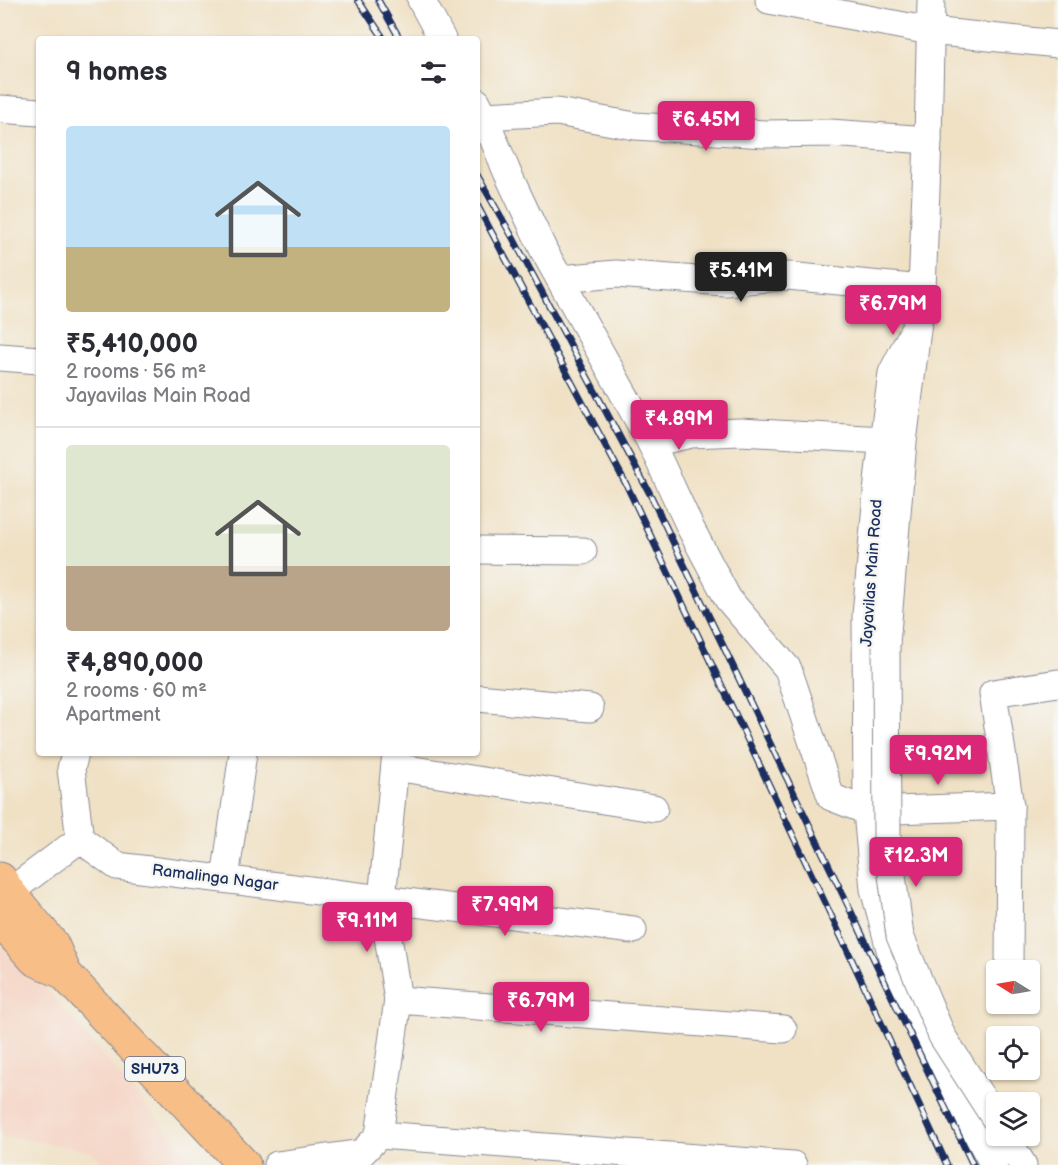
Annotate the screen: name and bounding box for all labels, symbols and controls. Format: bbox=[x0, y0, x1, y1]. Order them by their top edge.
icon: filters bbox=[417, 56, 450, 89]
text: 9 homes bbox=[66, 57, 167, 88]
pin: ₹6.45M bbox=[657, 101, 755, 152]
text: ₹6.45M bbox=[672, 108, 740, 132]
icon: home bbox=[204, 165, 312, 273]
pin: ₹5.41M bbox=[692, 252, 790, 303]
text: ₹5.41M bbox=[709, 259, 773, 283]
pin: ₹6.79M bbox=[844, 285, 942, 336]
text: ₹6.79M bbox=[859, 292, 927, 316]
text: ₹5,410,000 bbox=[66, 329, 198, 360]
text: 2 rooms · 56 m² bbox=[66, 360, 206, 384]
text: Jayavilas Main Road bbox=[66, 384, 251, 408]
pin: ₹4.89M bbox=[630, 400, 728, 451]
text: ₹4.89M bbox=[645, 407, 713, 431]
icon: home bbox=[204, 484, 312, 592]
street label: Jayavilas Main Road bbox=[857, 499, 887, 647]
text: ₹4,890,000 bbox=[66, 648, 203, 679]
text: 2 rooms · 60 m² bbox=[66, 679, 207, 703]
text: Apartment bbox=[66, 703, 161, 727]
pin: ₹9.92M bbox=[889, 735, 987, 786]
text: ₹9.92M bbox=[904, 742, 972, 766]
pin: ₹12.3M bbox=[867, 837, 965, 888]
text: ₹12.3M bbox=[883, 844, 949, 868]
street label: Ramalinga Nagar bbox=[151, 861, 279, 895]
pin: ₹7.99M bbox=[456, 886, 554, 937]
text: ₹7.99M bbox=[471, 893, 539, 917]
pin: ₹9.11M bbox=[318, 902, 416, 953]
text: ₹9.11M bbox=[336, 909, 398, 933]
north arrow bbox=[986, 960, 1040, 1014]
map controls bbox=[986, 960, 1040, 1146]
pin: ₹6.79M bbox=[492, 982, 590, 1033]
text: ₹6.79M bbox=[507, 989, 575, 1013]
button: locate bbox=[986, 1026, 1040, 1080]
road number: SHU73 bbox=[125, 1057, 185, 1081]
button: layers bbox=[986, 1092, 1040, 1146]

